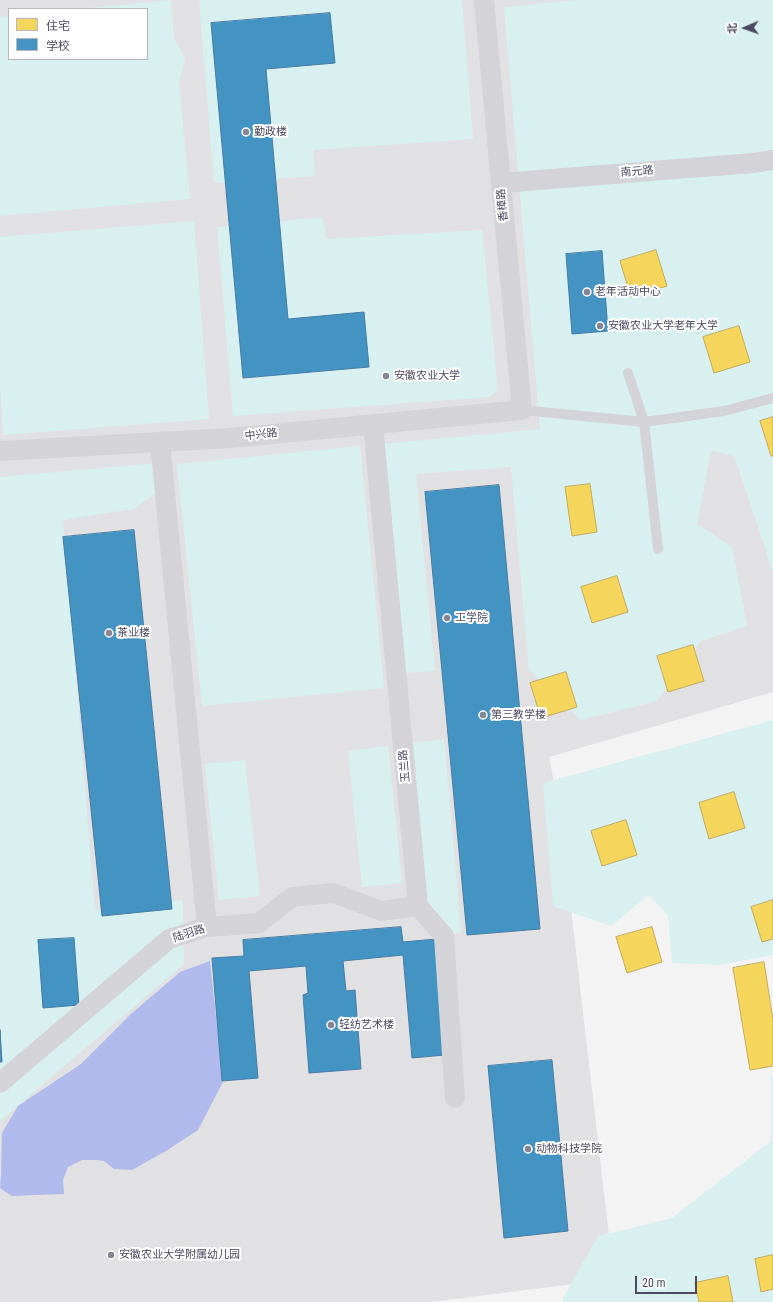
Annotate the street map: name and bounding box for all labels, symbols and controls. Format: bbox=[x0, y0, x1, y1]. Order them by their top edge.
legend bbox=[8, 8, 148, 60]
north arrow bbox=[725, 8, 765, 48]
text: 住宅 bbox=[46, 19, 70, 33]
text: 北 bbox=[726, 23, 739, 34]
text: 学校 bbox=[46, 39, 70, 53]
place label: 勤政楼 bbox=[254, 125, 287, 139]
marker: 勤政楼 bbox=[241, 127, 251, 137]
street label: 南元路 bbox=[620, 164, 654, 180]
street label: 香樟路 bbox=[495, 188, 511, 222]
place label: 老年活动中心 bbox=[595, 285, 661, 299]
marker: 老年活动中心 bbox=[582, 287, 592, 297]
place label: 安徽农业大学老年大学 bbox=[608, 319, 718, 333]
marker: 安徽农业大学老年大学 bbox=[595, 321, 605, 331]
place label: 安徽农业大学 bbox=[394, 369, 460, 383]
marker: 安徽农业大学 bbox=[381, 371, 391, 381]
street label: 中兴路 bbox=[244, 427, 278, 443]
place label: 工学院 bbox=[455, 611, 488, 625]
marker: 工学院 bbox=[442, 613, 452, 623]
place label: 茶业楼 bbox=[117, 626, 150, 640]
marker: 茶业楼 bbox=[104, 628, 114, 638]
place label: 第三教学楼 bbox=[491, 708, 546, 722]
marker: 第三教学楼 bbox=[478, 710, 488, 720]
street label: 玉兰路 bbox=[397, 749, 413, 783]
street label: 陆羽路 bbox=[171, 923, 207, 945]
place label: 轻纺艺术楼 bbox=[339, 1018, 394, 1032]
marker: 轻纺艺术楼 bbox=[326, 1020, 336, 1030]
place label: 动物科技学院 bbox=[536, 1142, 602, 1156]
marker: 动物科技学院 bbox=[523, 1144, 533, 1154]
place label: 安徽农业大学附属幼儿园 bbox=[119, 1248, 240, 1262]
marker: 安徽农业大学附属幼儿园 bbox=[106, 1250, 116, 1260]
scale bar bbox=[637, 1268, 699, 1294]
text: 20 m bbox=[642, 1276, 666, 1290]

